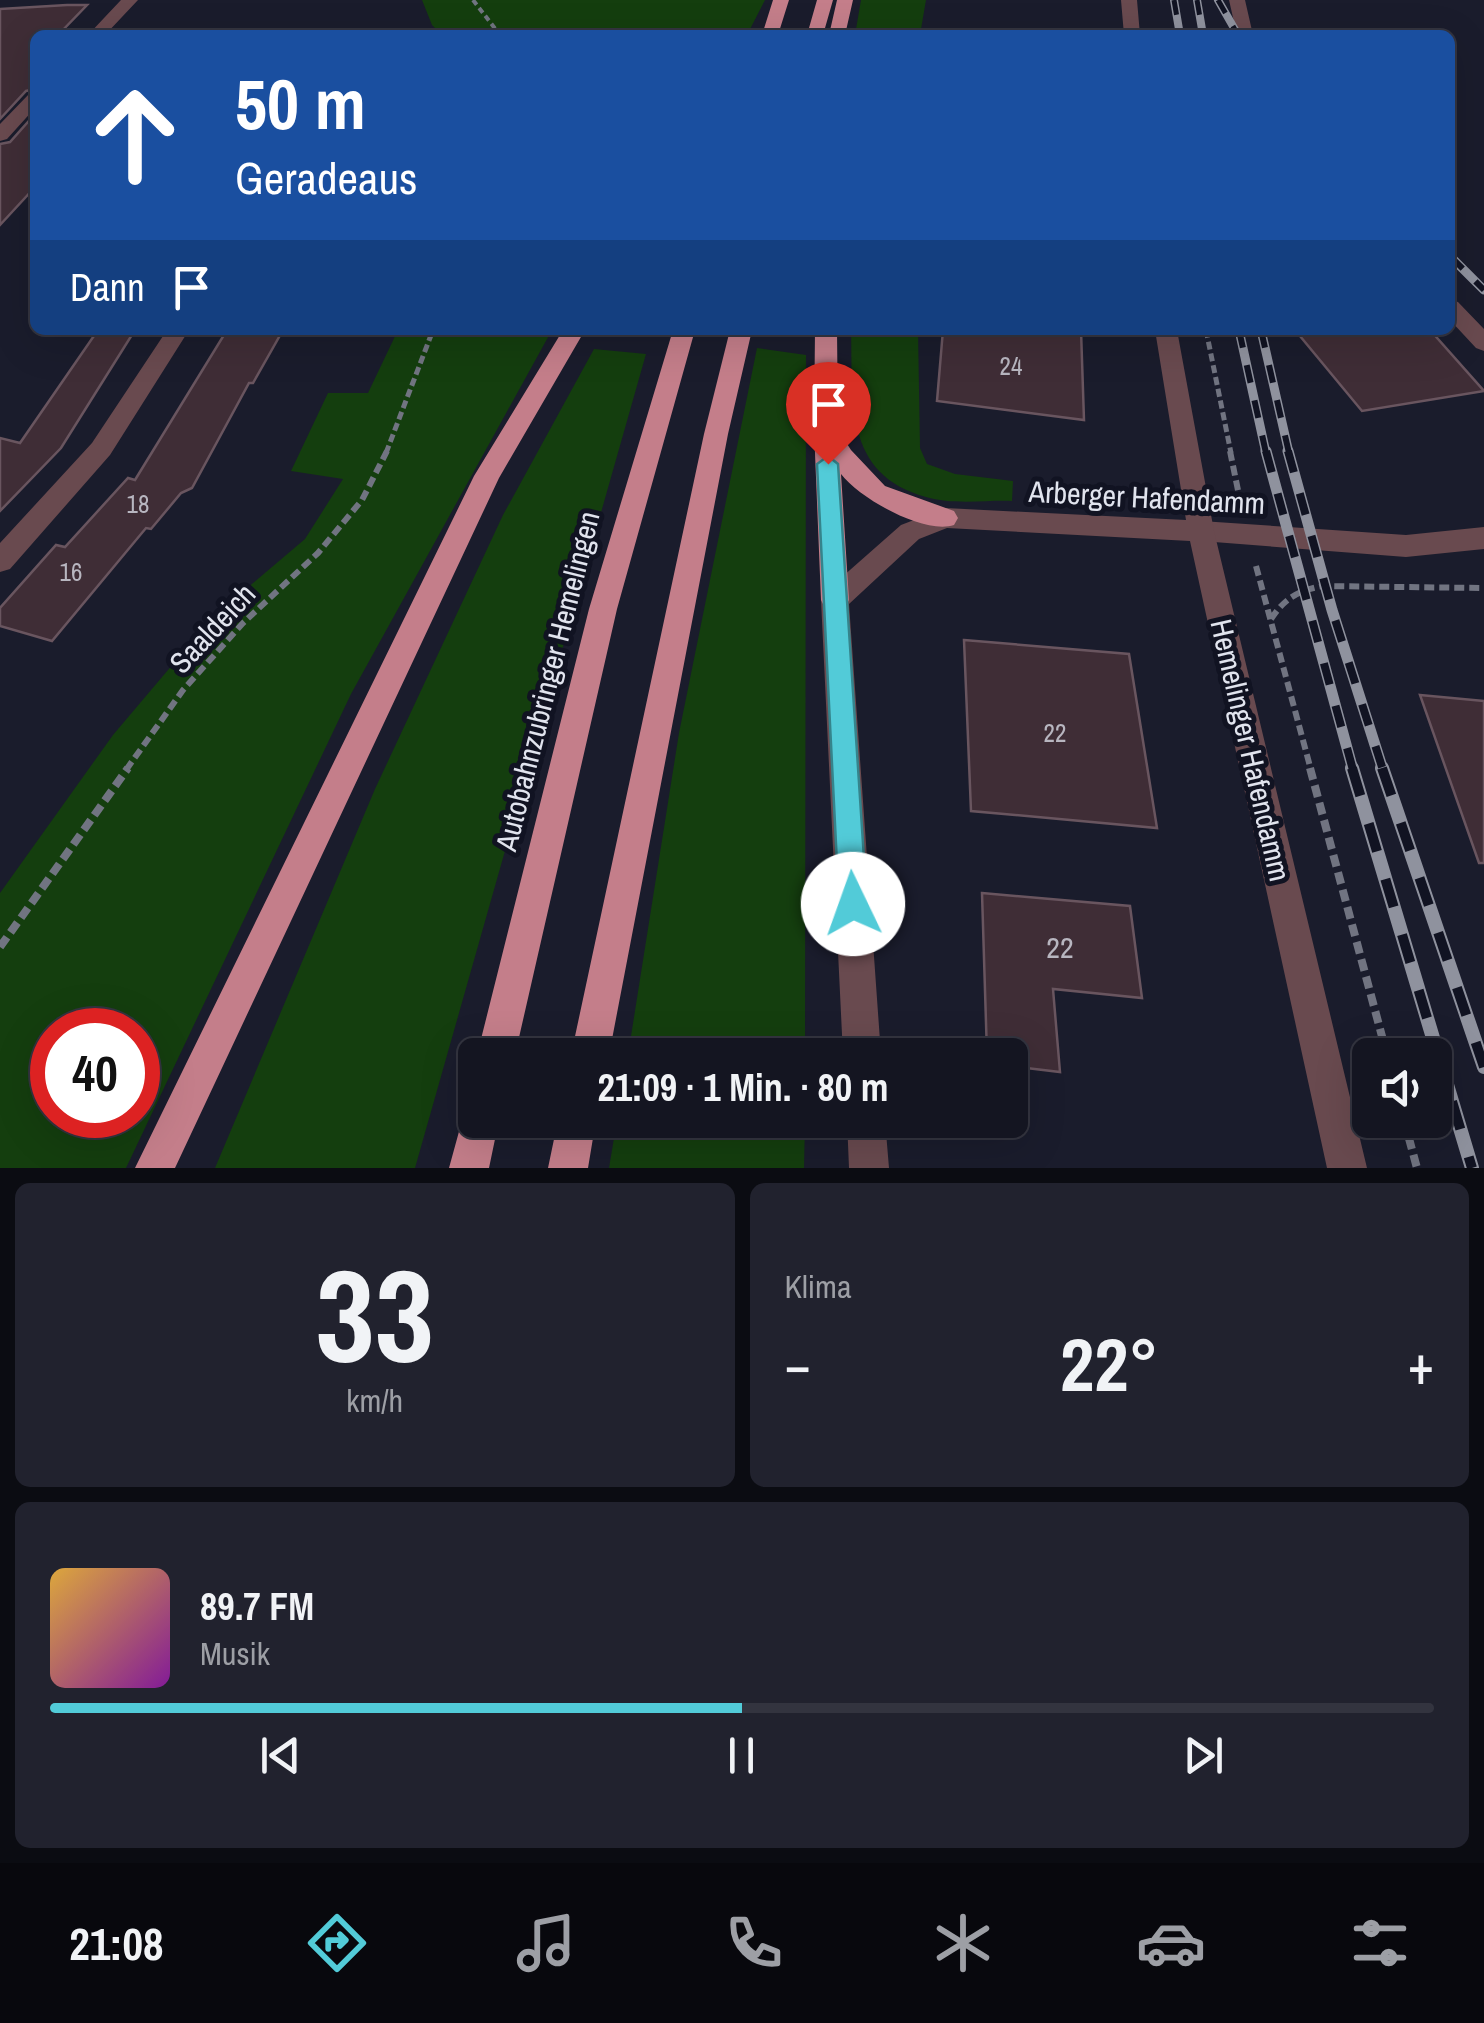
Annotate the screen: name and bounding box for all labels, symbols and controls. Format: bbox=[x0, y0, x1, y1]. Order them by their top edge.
text: 50 m bbox=[235, 57, 366, 151]
icon: ahead bbox=[70, 70, 200, 200]
text: Geradeaus bbox=[235, 147, 418, 208]
icon: arrive bbox=[164, 260, 219, 315]
text: Dann bbox=[70, 262, 144, 313]
house number: 24 bbox=[1000, 349, 1022, 383]
pin bbox=[786, 362, 871, 465]
icon: arrive bbox=[801, 377, 856, 432]
street label: Arberger Hafendamm bbox=[1027, 471, 1266, 523]
house number: 18 bbox=[127, 487, 149, 521]
street label: Autobahnzubringer Hemelingen bbox=[485, 507, 609, 856]
house number: 16 bbox=[60, 555, 82, 589]
street label: Saaldeich bbox=[160, 574, 264, 682]
street label: Hemelinger Hafendamm bbox=[1201, 615, 1301, 885]
house number: 22 bbox=[1044, 716, 1066, 750]
position arrow bbox=[801, 852, 905, 956]
house number: 22 bbox=[1046, 927, 1074, 967]
speed limit sign: 40 bbox=[30, 1008, 160, 1138]
map controls bbox=[1352, 1038, 1452, 1138]
button: sound bbox=[1352, 1038, 1452, 1138]
text: 21:09 · 1 Min. · 80 m bbox=[597, 1062, 889, 1113]
text: 33 bbox=[315, 1226, 434, 1402]
text: Klima bbox=[785, 1265, 852, 1308]
text: 22° bbox=[1060, 1313, 1158, 1414]
text: − bbox=[785, 1327, 811, 1401]
text: + bbox=[1408, 1327, 1434, 1401]
text: km/h bbox=[346, 1379, 403, 1422]
text: 89.7 FM bbox=[200, 1581, 314, 1632]
text: Musik bbox=[200, 1632, 270, 1675]
icon: previous bbox=[253, 1728, 308, 1783]
icon: pause bbox=[714, 1728, 769, 1783]
icon: next bbox=[1176, 1728, 1231, 1783]
icon: directions bbox=[302, 1908, 372, 1978]
icon: music bbox=[511, 1908, 581, 1978]
icon: phone bbox=[719, 1908, 789, 1978]
icon: climate bbox=[928, 1908, 998, 1978]
icon: car bbox=[1136, 1908, 1206, 1978]
icon: filters bbox=[1345, 1908, 1415, 1978]
text: 21:08 bbox=[69, 1913, 164, 1974]

